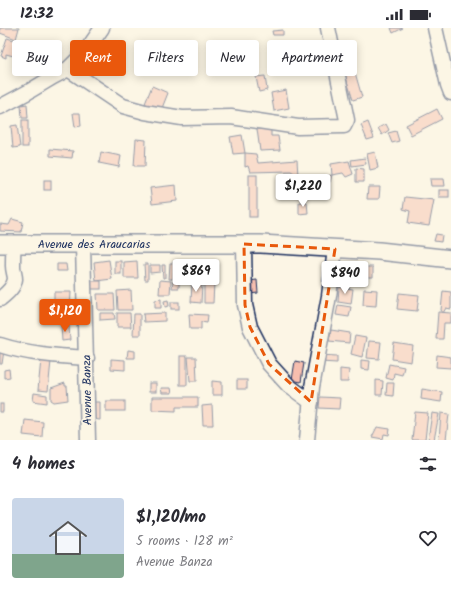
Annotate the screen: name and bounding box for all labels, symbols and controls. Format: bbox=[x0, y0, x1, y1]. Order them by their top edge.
text: 12:32 bbox=[20, 2, 54, 26]
chip: Buy bbox=[12, 40, 62, 76]
chip: Rent bbox=[70, 40, 126, 76]
chip: Filters bbox=[134, 40, 198, 76]
chip: New bbox=[206, 40, 259, 76]
chip: Apartment bbox=[267, 40, 357, 76]
pin: $1,220 bbox=[270, 174, 336, 208]
text: $1,220 bbox=[285, 176, 321, 197]
street label: Avenue des Araucarias bbox=[38, 235, 150, 254]
pin: $869 bbox=[172, 259, 220, 293]
text: $869 bbox=[182, 261, 211, 282]
pin: $840 bbox=[321, 261, 369, 295]
text: $840 bbox=[330, 263, 360, 284]
pin: $1,120 bbox=[32, 299, 98, 333]
text: $1,120 bbox=[48, 301, 82, 322]
street label: Avenue Banza bbox=[77, 354, 98, 426]
text: 4 homes bbox=[12, 451, 75, 478]
icon: filters bbox=[417, 453, 439, 475]
text: $1,120/mo bbox=[136, 504, 206, 531]
icon: home bbox=[44, 514, 92, 562]
icon: heart bbox=[417, 527, 439, 549]
text: 5 rooms · 128 m² bbox=[136, 531, 233, 552]
text: Avenue Banza bbox=[136, 552, 213, 573]

